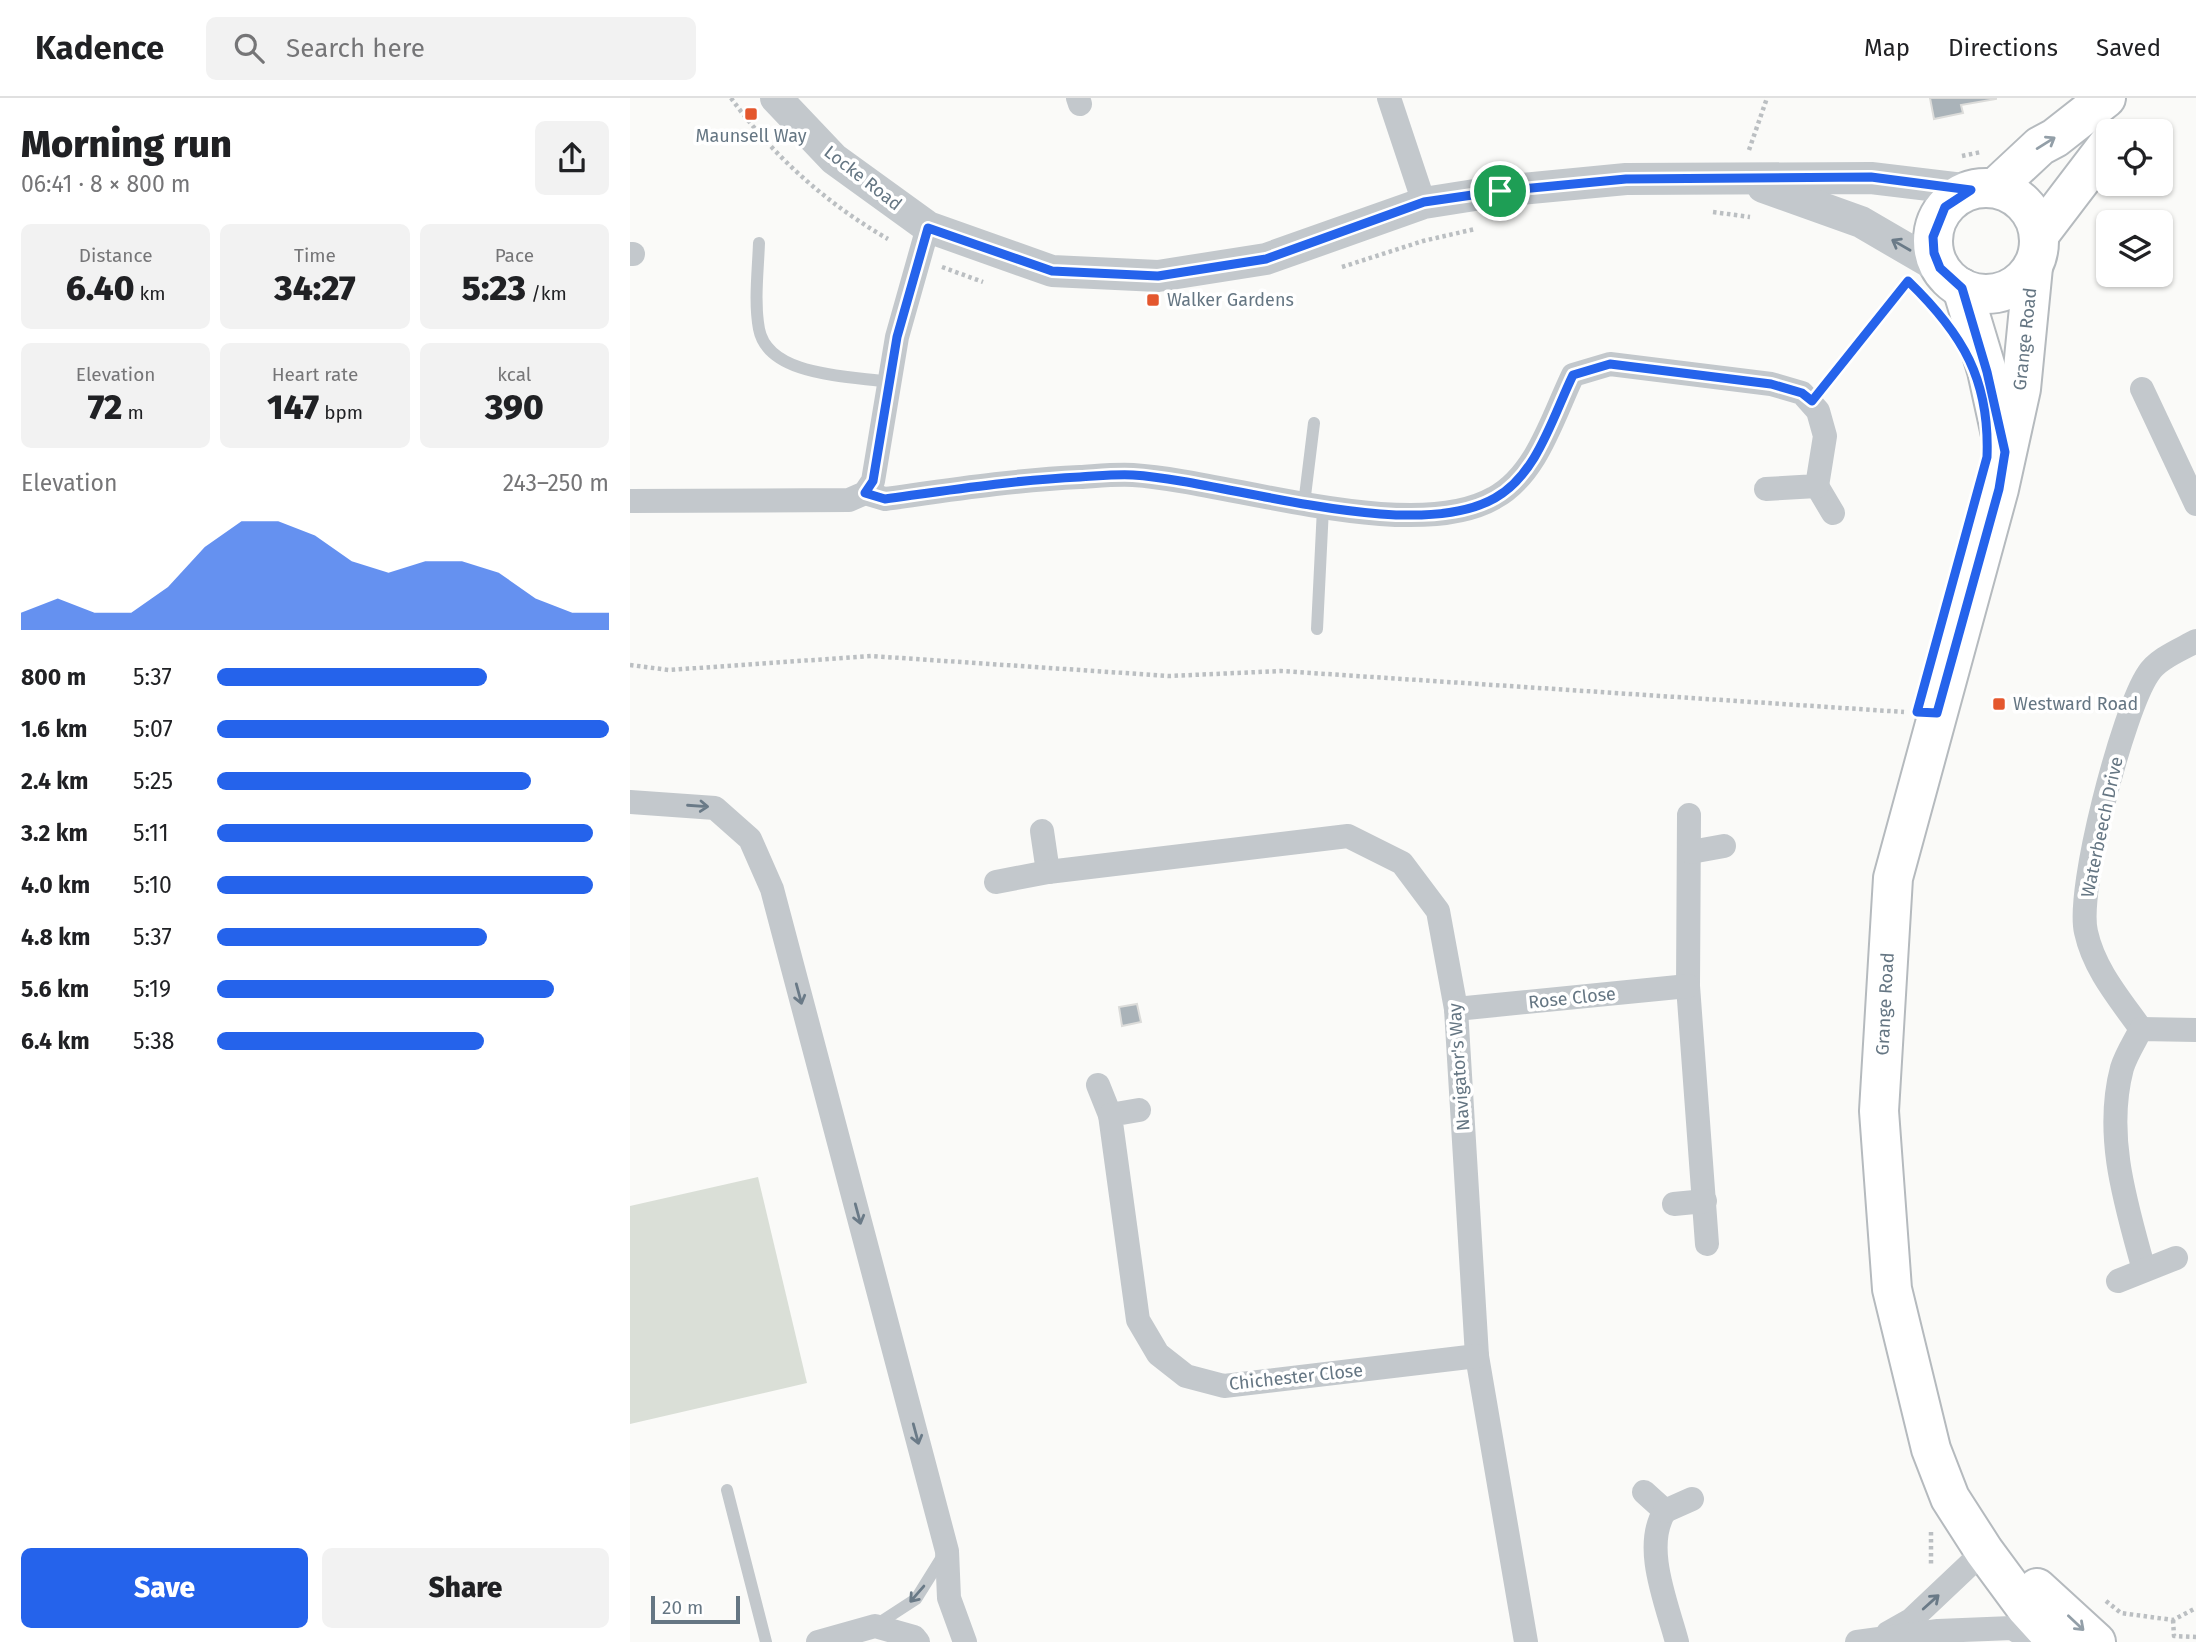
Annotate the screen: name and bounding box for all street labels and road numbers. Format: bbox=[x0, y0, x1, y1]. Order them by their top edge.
street label: Locke Road bbox=[820, 141, 906, 215]
street label: Grange Road bbox=[2009, 287, 2041, 391]
street label: Waterbeech Drive bbox=[2076, 755, 2128, 899]
street label: Grange Road bbox=[1871, 952, 1899, 1056]
street label: Rose Close bbox=[1527, 982, 1617, 1014]
street label: Navigator's Way bbox=[1444, 1002, 1474, 1132]
street label: Chichester Close bbox=[1228, 1359, 1364, 1395]

